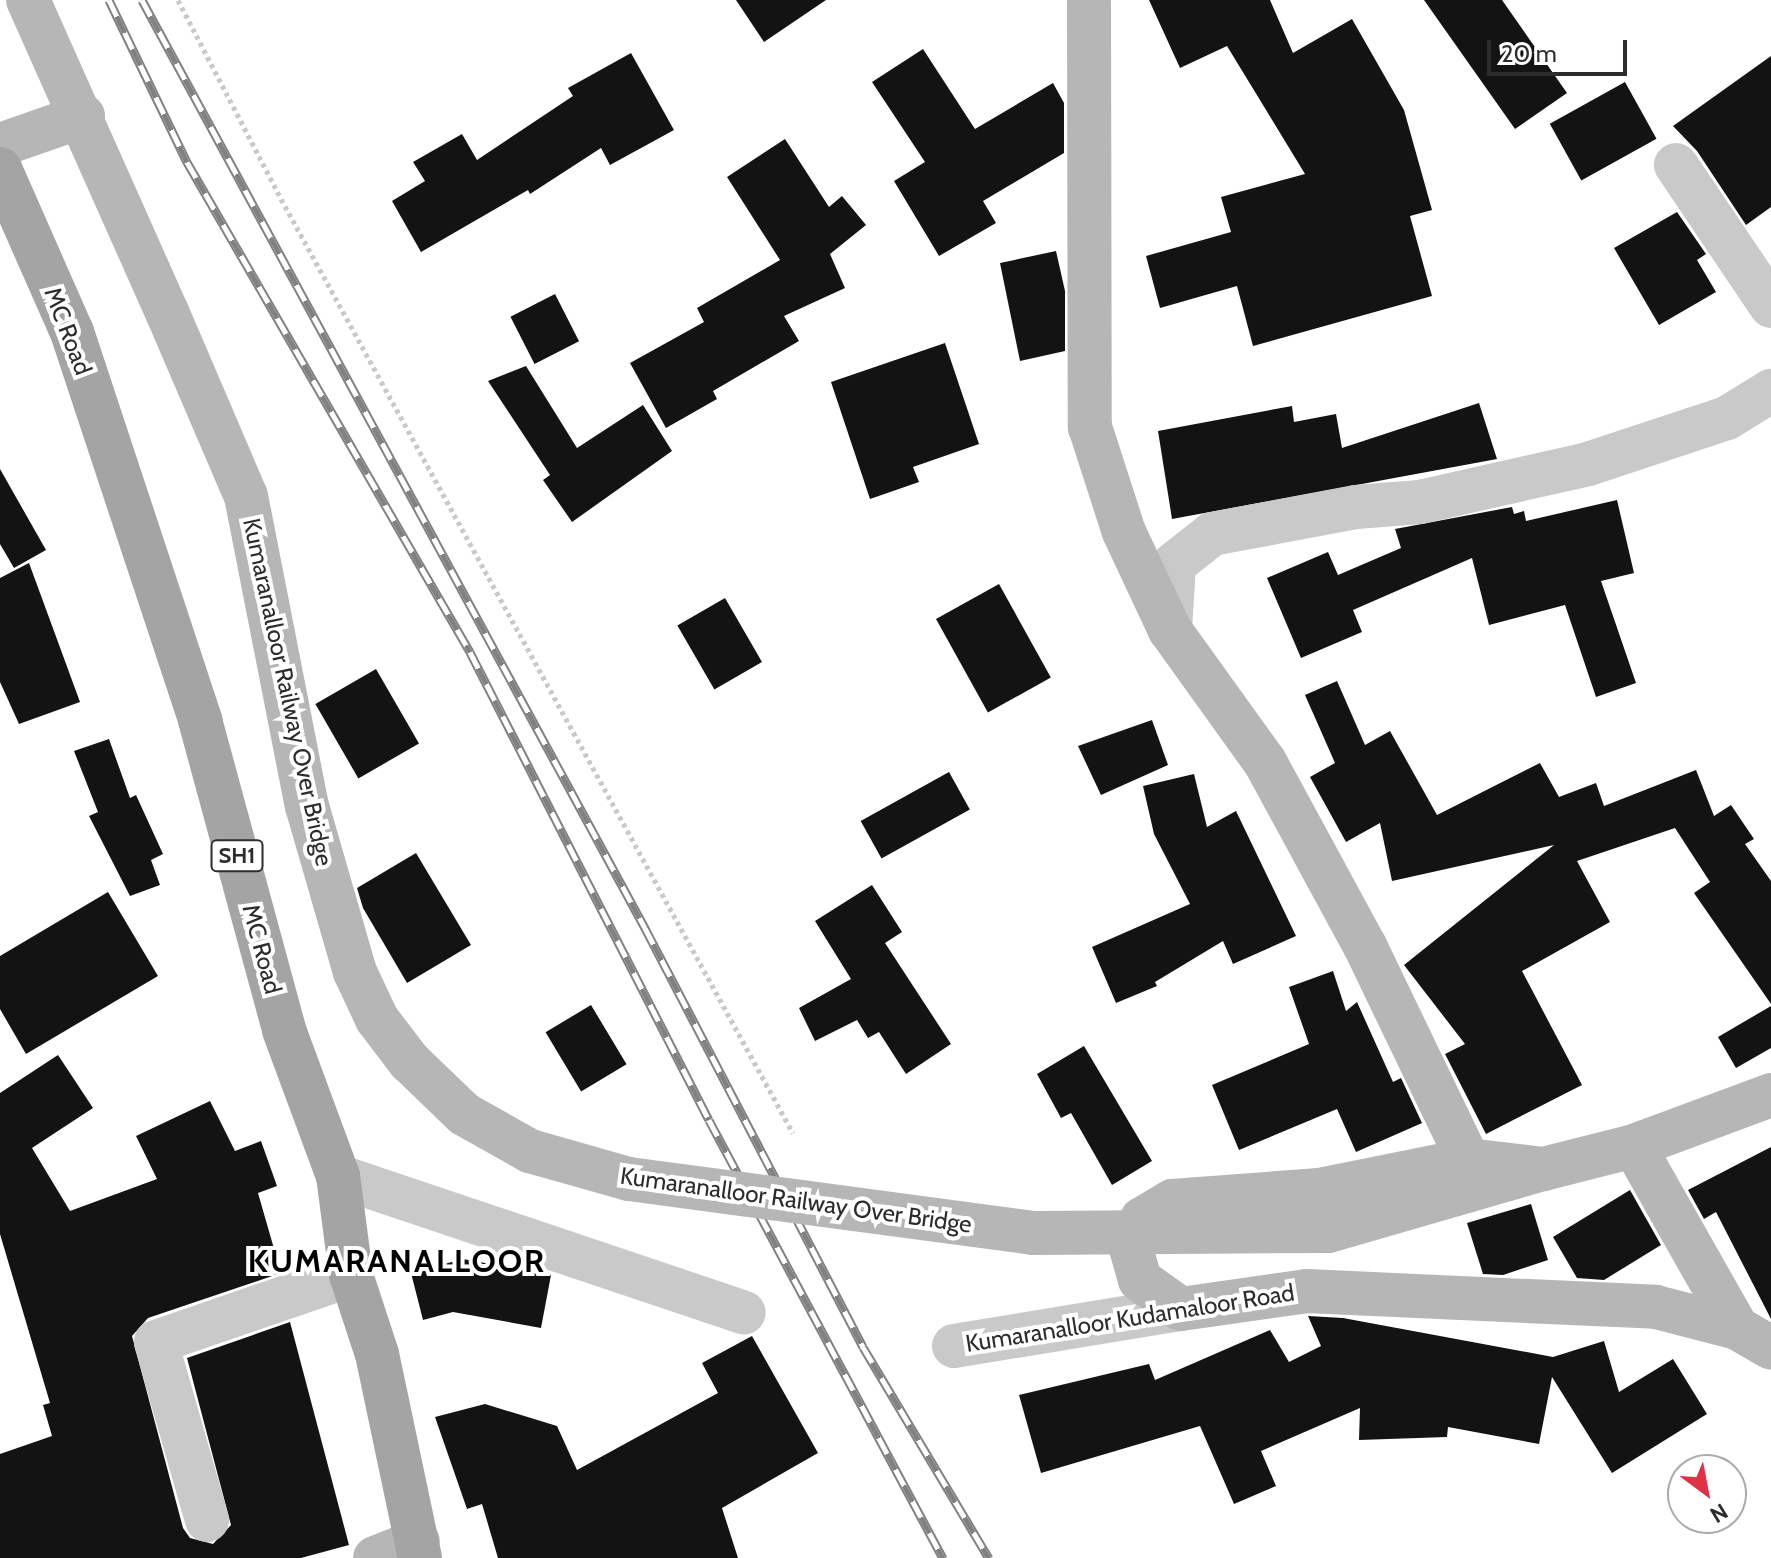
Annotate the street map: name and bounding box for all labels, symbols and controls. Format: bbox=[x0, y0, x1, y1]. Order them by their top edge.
scale bar bbox=[1491, 24, 1631, 74]
text: 20 m bbox=[1501, 39, 1557, 68]
street label: MC Road bbox=[38, 283, 98, 379]
street label: Kumaranalloor Railway Over Bridge bbox=[237, 516, 339, 868]
road number: SH1 bbox=[209, 838, 265, 874]
street label: MC Road bbox=[236, 901, 288, 997]
street label: Kumaranalloor Railway Over Bridge bbox=[618, 1161, 974, 1239]
district label: KUMARANALLOOR bbox=[248, 1242, 546, 1280]
street label: Kumaranalloor Kudamaloor Road bbox=[963, 1278, 1297, 1358]
north arrow bbox=[1667, 1454, 1747, 1534]
text: N bbox=[1705, 1498, 1733, 1529]

